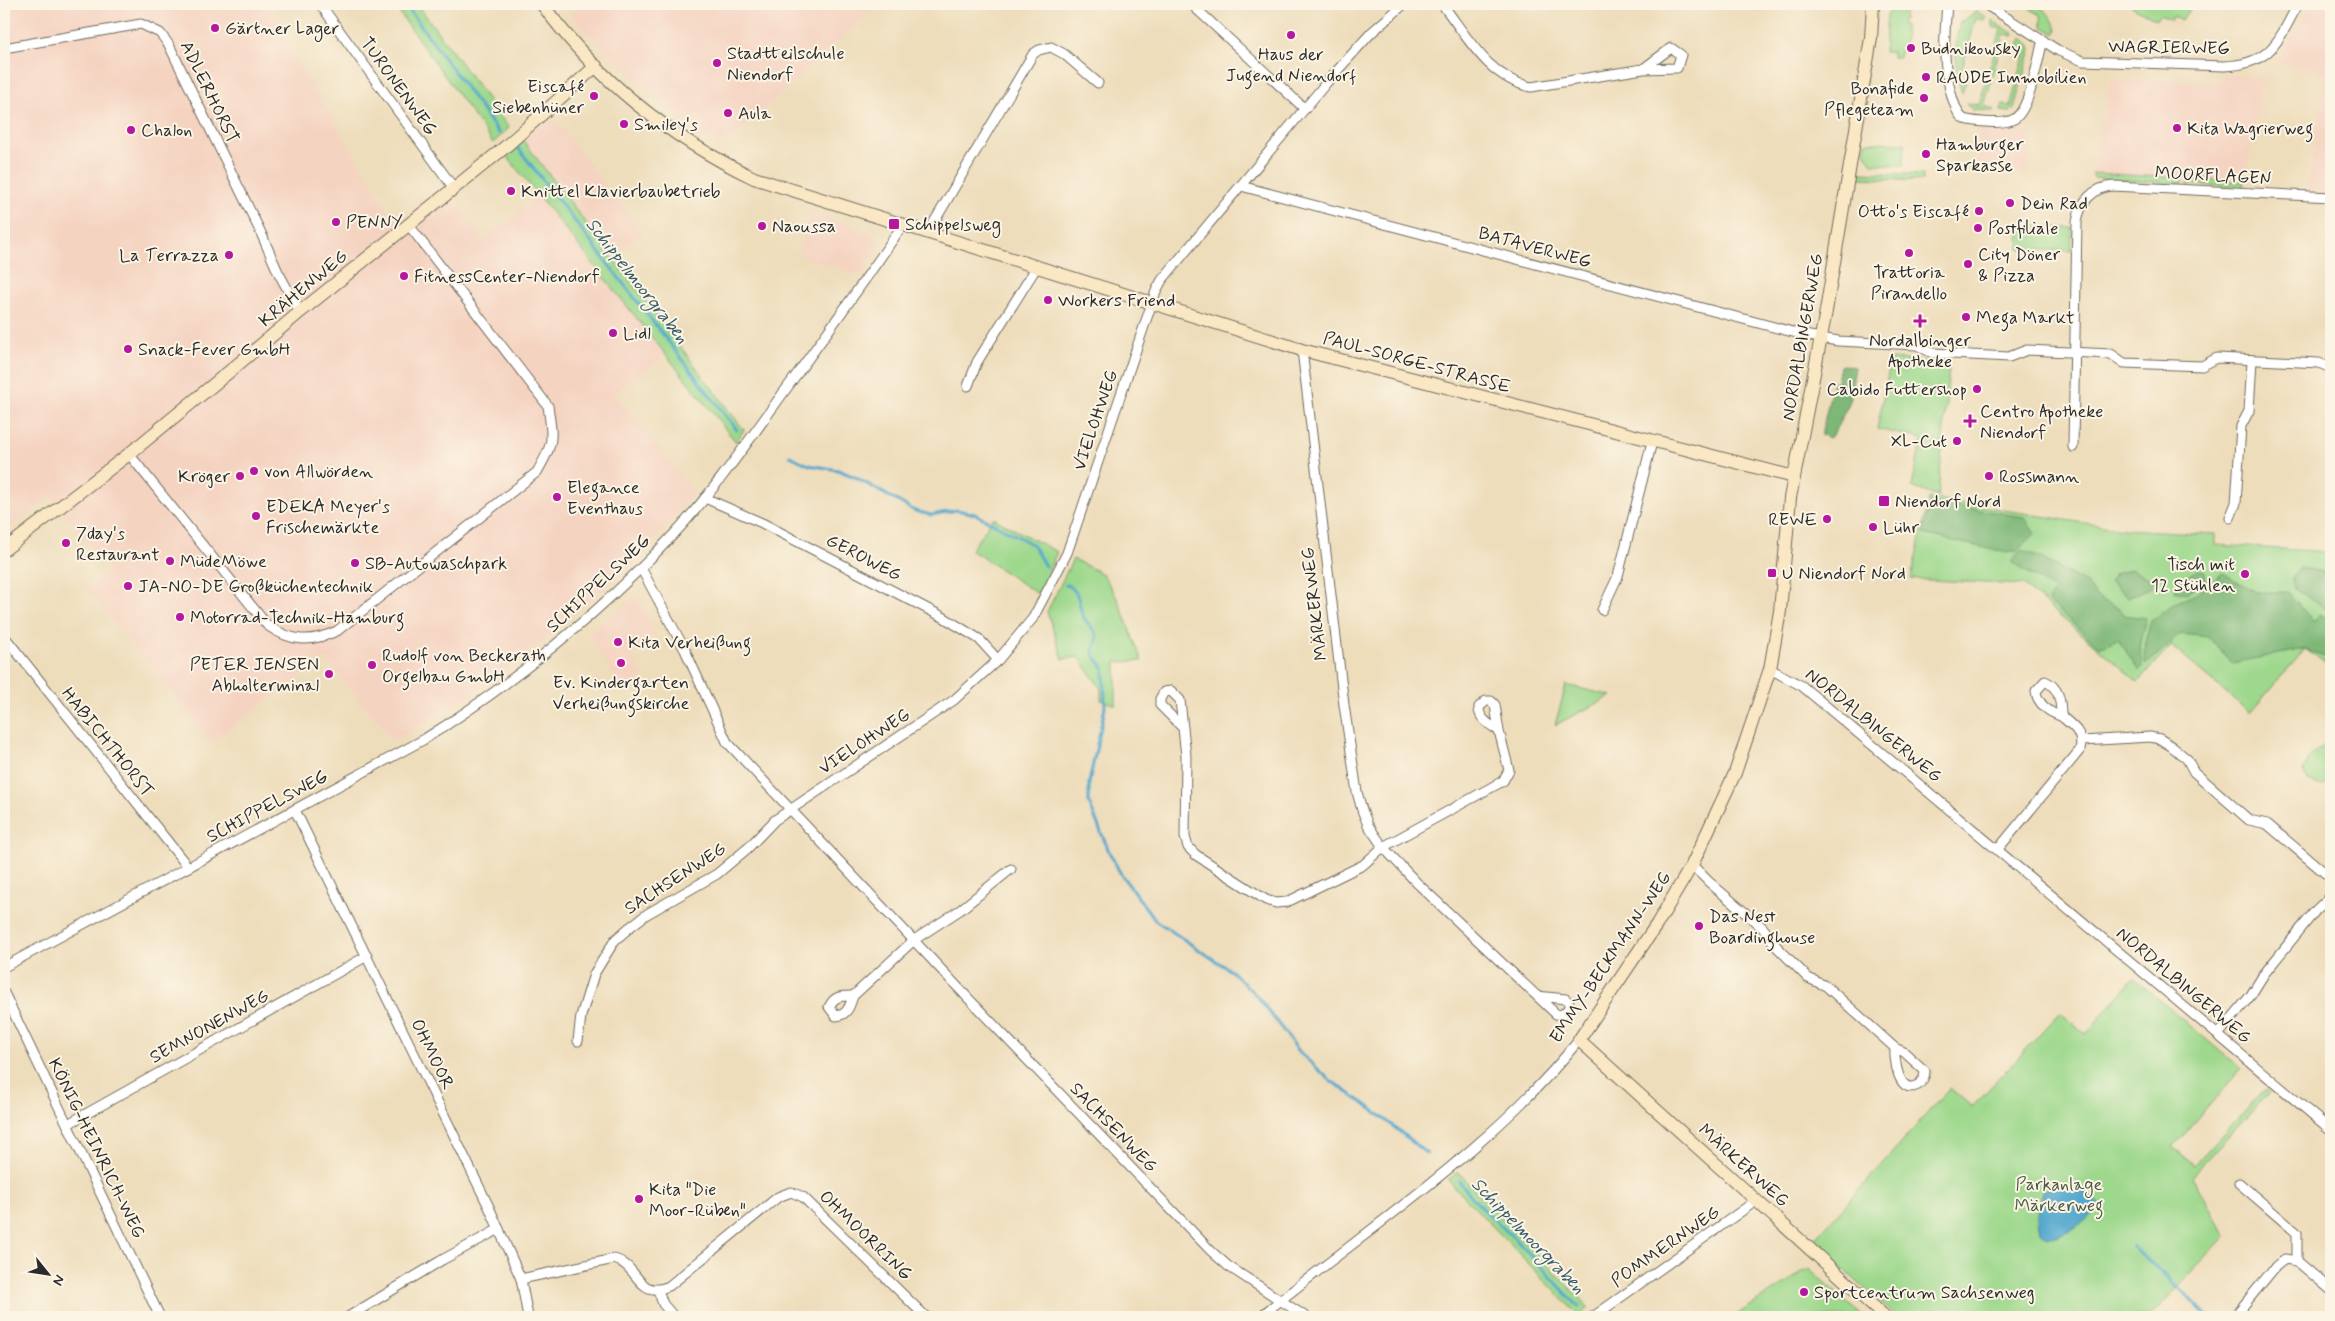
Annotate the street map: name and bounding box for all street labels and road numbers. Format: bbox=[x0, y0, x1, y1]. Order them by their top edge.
street label: TURONENWEG bbox=[354, 33, 442, 141]
street label: WAGRIERWEG bbox=[2108, 35, 2230, 61]
street label: ADLERHORST bbox=[174, 37, 244, 148]
street label: MOORFLAGEN bbox=[2154, 161, 2272, 191]
street label: BATAVERWEG bbox=[1476, 221, 1594, 275]
street label: KRÄHENWEG bbox=[254, 244, 353, 333]
street label: NORDALBINGERWEG bbox=[1776, 252, 1830, 423]
street label: PAUL-SORGE-STRASSE bbox=[1320, 326, 1513, 400]
street label: VIELOHWEG bbox=[1068, 367, 1124, 474]
street label: SCHIPPELSWEG bbox=[541, 529, 656, 638]
street label: GEROWEG bbox=[822, 529, 906, 587]
street label: MÄRKERWEG bbox=[1296, 546, 1334, 662]
street label: NORDALBINGERWEG bbox=[1800, 663, 1947, 789]
street label: HABICHTHORST bbox=[55, 683, 159, 803]
street label: VIELOHWEG bbox=[814, 703, 915, 780]
street label: SCHIPPELSWEG bbox=[203, 765, 332, 849]
street label: SACHSENWEG bbox=[620, 837, 731, 921]
street label: EMMY-BECKMANN-WEG bbox=[1544, 867, 1677, 1048]
street label: NORDALBINGERWEG bbox=[2111, 922, 2256, 1050]
street label: SEMNONENWEG bbox=[145, 984, 274, 1070]
street label: OHMOOR bbox=[405, 1015, 460, 1094]
street label: KÖNIG-HEINRICH-WEG bbox=[42, 1054, 150, 1243]
street label: SACHSENWEG bbox=[1064, 1077, 1163, 1178]
street label: MÄRKERWEG bbox=[1693, 1119, 1794, 1213]
street label: OHMOORRING bbox=[814, 1185, 917, 1286]
street label: POMMERNWEG bbox=[1606, 1200, 1725, 1293]

